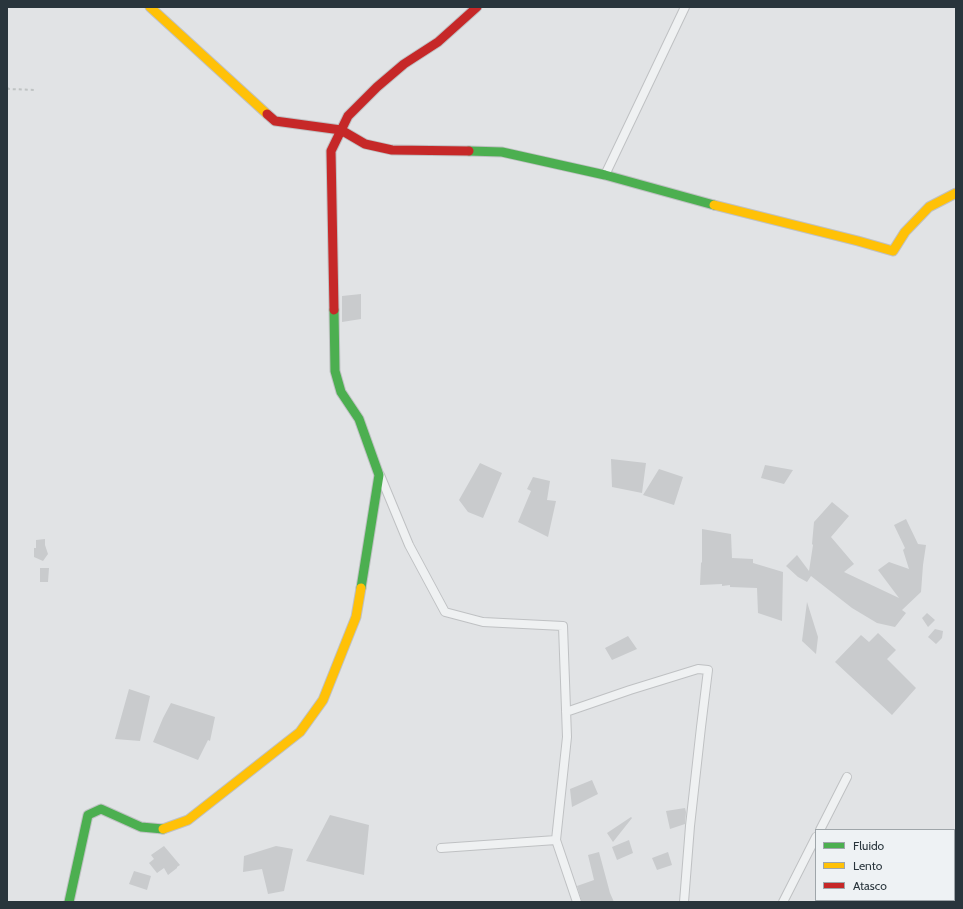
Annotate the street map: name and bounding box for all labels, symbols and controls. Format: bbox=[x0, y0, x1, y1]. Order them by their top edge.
legend bbox=[815, 829, 955, 901]
text: Fluido bbox=[853, 838, 884, 853]
text: Lento bbox=[853, 858, 882, 873]
text: Atasco bbox=[853, 878, 887, 893]

